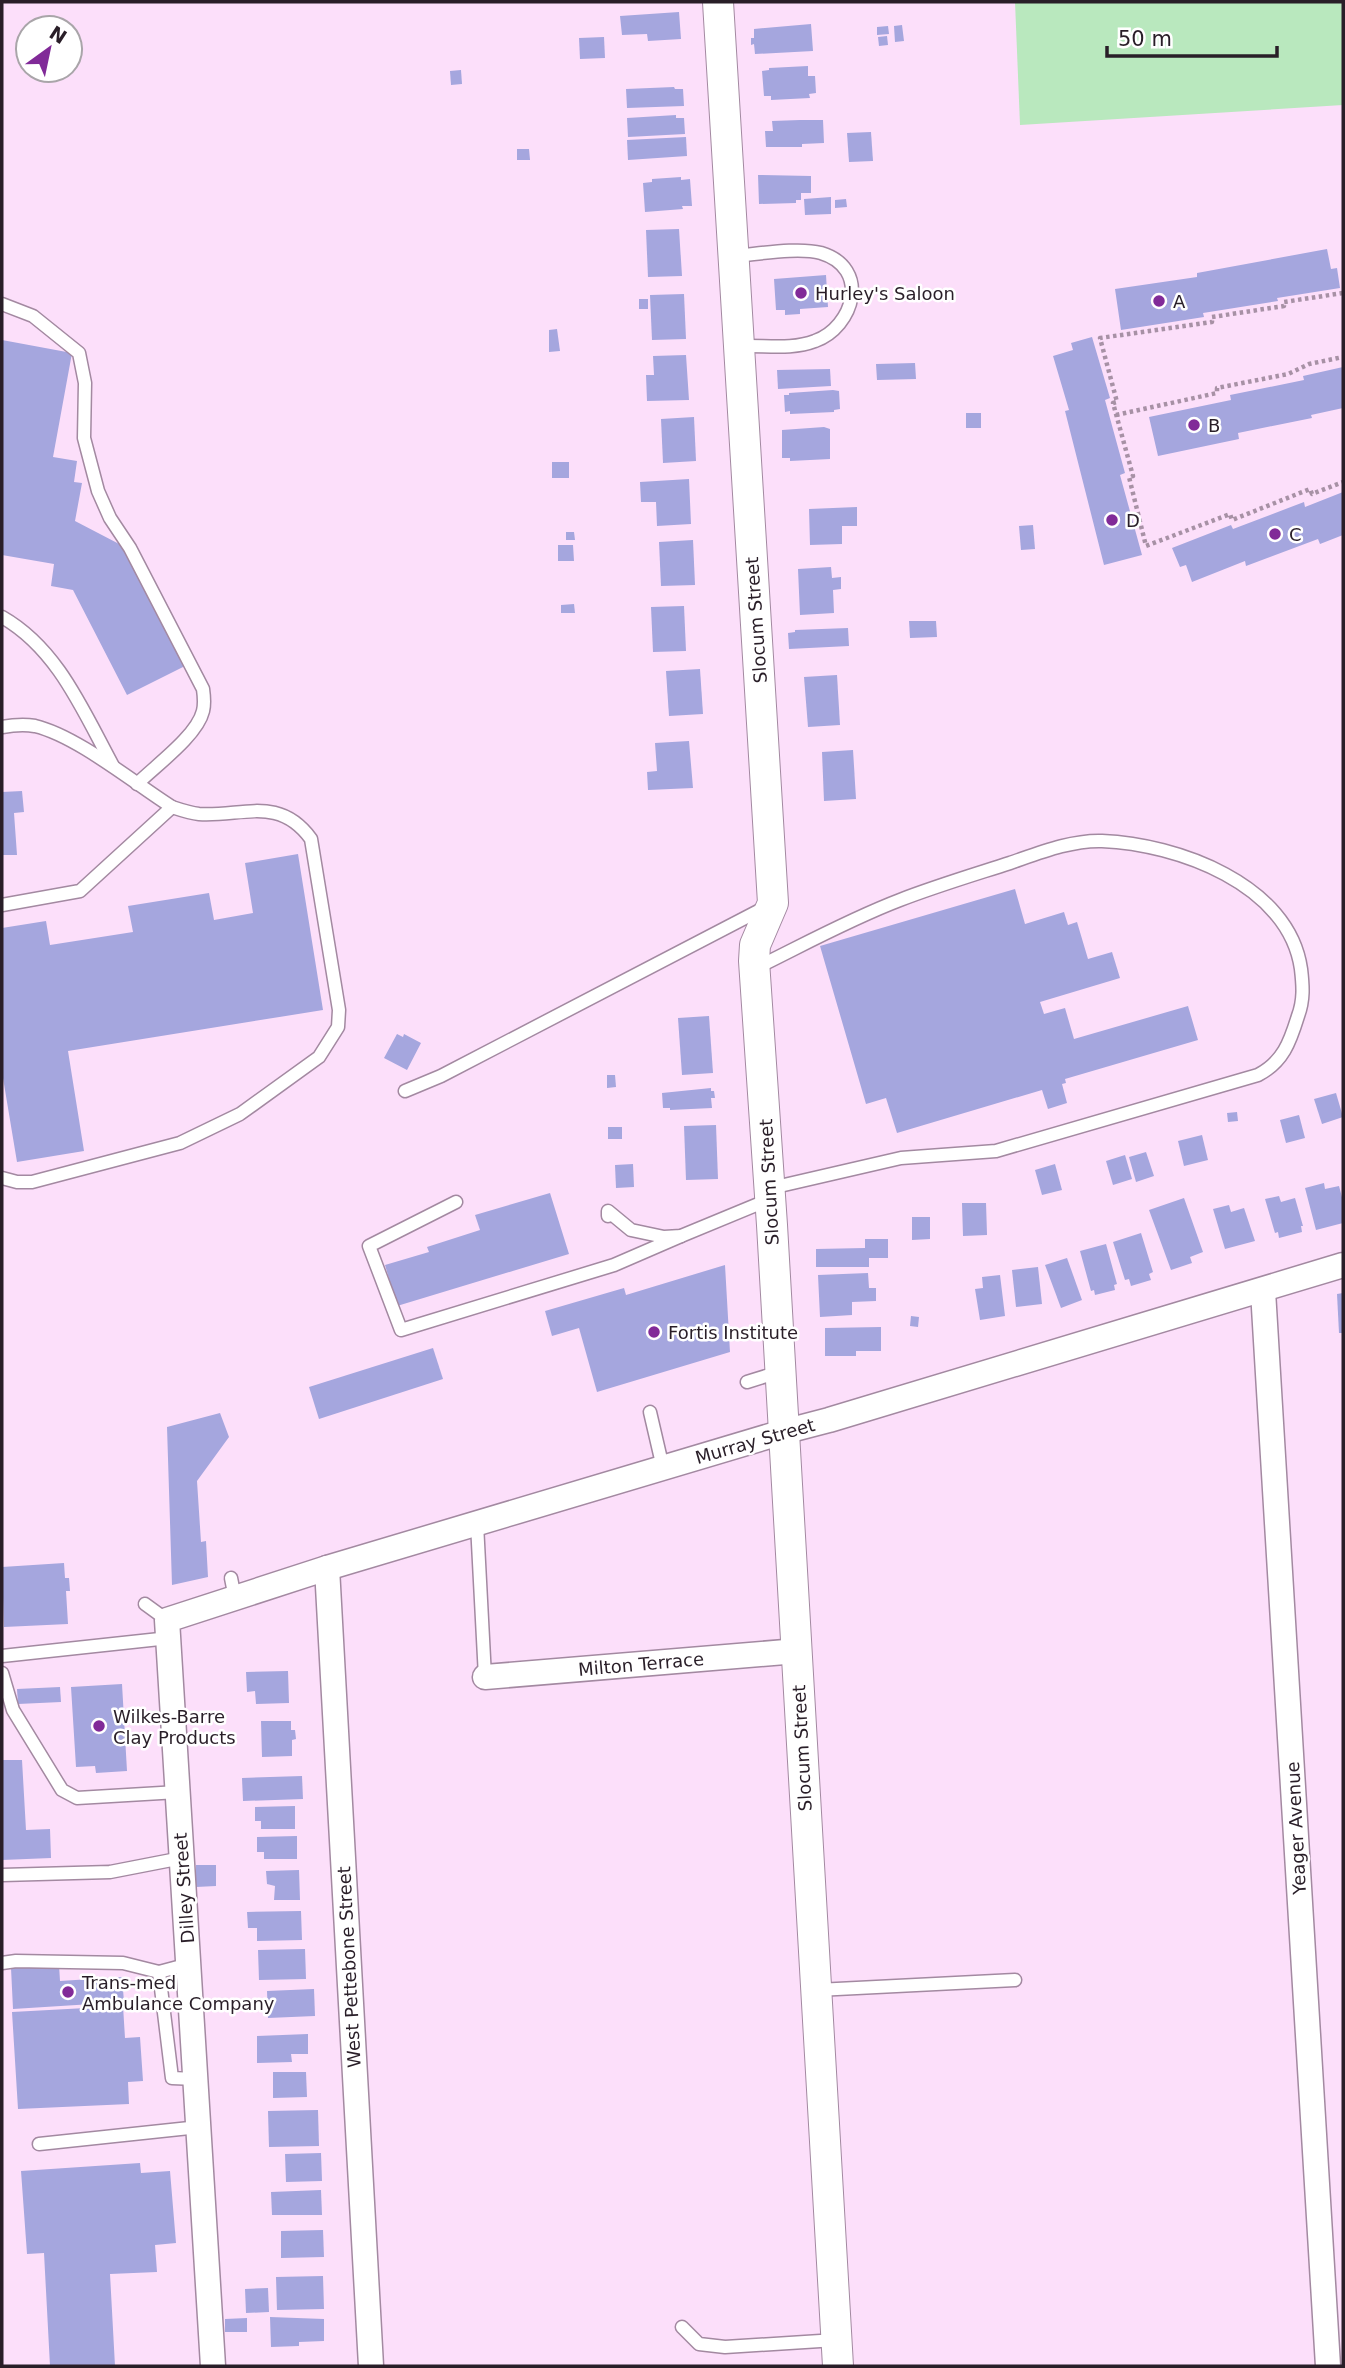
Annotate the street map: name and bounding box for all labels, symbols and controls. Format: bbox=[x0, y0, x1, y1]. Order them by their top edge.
north arrow bbox=[14, 14, 84, 84]
scale bar bbox=[1107, 14, 1277, 58]
text: N bbox=[46, 21, 71, 48]
text: 50 m bbox=[1118, 27, 1172, 51]
place label: Hurley's Saloon bbox=[815, 283, 955, 304]
marker: Hurley's Saloon bbox=[793, 285, 809, 301]
place label: A bbox=[1173, 291, 1186, 312]
marker: A bbox=[1151, 293, 1167, 309]
place label: B bbox=[1208, 415, 1220, 436]
marker: B bbox=[1186, 417, 1202, 433]
place label: D bbox=[1126, 510, 1140, 531]
marker: D bbox=[1104, 512, 1120, 528]
place label: C bbox=[1289, 524, 1302, 545]
marker: C bbox=[1267, 526, 1283, 542]
street label: Slocum Street bbox=[741, 556, 771, 684]
street label: Slocum Street bbox=[755, 1118, 783, 1246]
place label: Fortis Institute bbox=[668, 1322, 798, 1343]
marker: Fortis Institute bbox=[646, 1324, 662, 1340]
street label: Murray Street bbox=[693, 1414, 817, 1468]
street label: Milton Terrace bbox=[577, 1648, 705, 1680]
street label: Slocum Street bbox=[788, 1684, 816, 1812]
place label: Wilkes-Barre Clay Products bbox=[113, 1706, 236, 1748]
marker: Wilkes-Barre Clay Products bbox=[91, 1718, 107, 1734]
street label: Yeager Avenue bbox=[1282, 1761, 1310, 1896]
street label: Dilley Street bbox=[170, 1832, 198, 1944]
street label: West Pettebone Street bbox=[333, 1866, 365, 2068]
place label: Trans-med Ambulance Company bbox=[81, 1972, 275, 2014]
marker: Trans-med Ambulance Company bbox=[60, 1984, 76, 2000]

